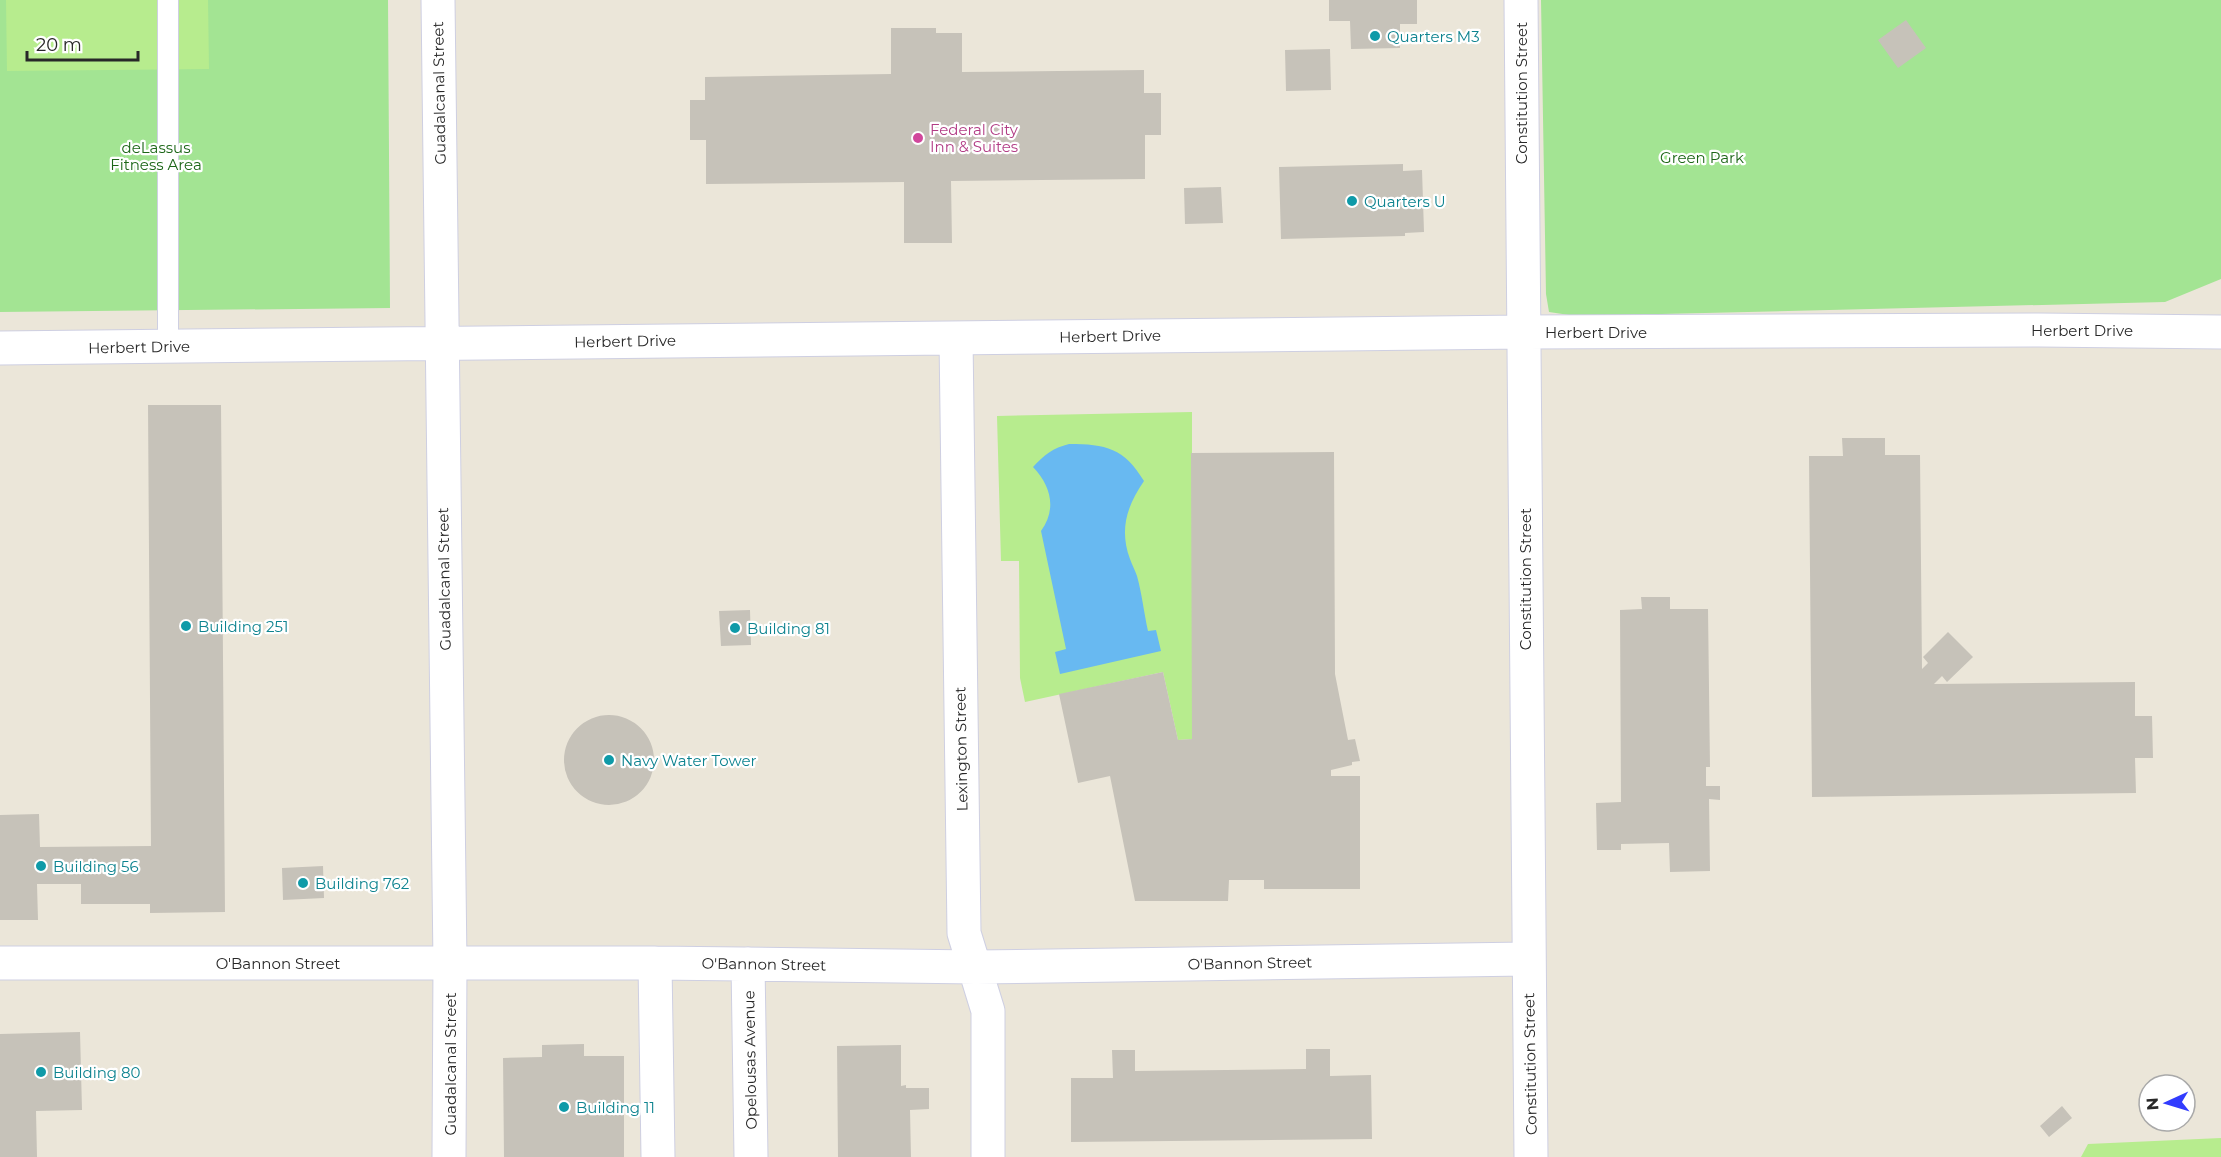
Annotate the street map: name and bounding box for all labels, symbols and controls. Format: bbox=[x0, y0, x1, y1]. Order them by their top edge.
street label: Guadalcanal Street bbox=[428, 21, 450, 165]
street label: Constitution Street bbox=[1512, 22, 1531, 164]
scale bar bbox=[27, 24, 138, 62]
place label: Quarters M3 bbox=[1387, 27, 1480, 46]
marker: Quarters M3 bbox=[1368, 29, 1382, 43]
text: 20 m bbox=[36, 34, 82, 56]
place label: Federal City Inn & Suites bbox=[930, 120, 1019, 156]
marker: Federal City Inn & Suites bbox=[911, 131, 925, 145]
park label: deLassus Fitness Area bbox=[110, 138, 202, 174]
park label: Green Park bbox=[1660, 148, 1744, 167]
place label: Quarters U bbox=[1364, 192, 1446, 211]
marker: Quarters U bbox=[1345, 194, 1359, 208]
street label: Herbert Drive bbox=[2031, 321, 2133, 340]
street label: Herbert Drive bbox=[1545, 323, 1647, 342]
street label: Herbert Drive bbox=[1059, 326, 1161, 346]
street label: Herbert Drive bbox=[574, 331, 676, 351]
street label: Herbert Drive bbox=[88, 337, 190, 357]
street label: Guadalcanal Street bbox=[433, 507, 455, 651]
street label: Constitution Street bbox=[1516, 508, 1535, 650]
place label: Building 251 bbox=[198, 617, 288, 636]
marker: Building 251 bbox=[179, 619, 193, 633]
place label: Building 81 bbox=[747, 619, 830, 638]
marker: Building 81 bbox=[728, 621, 742, 635]
street label: Lexington Street bbox=[950, 687, 972, 811]
place label: Navy Water Tower bbox=[621, 751, 757, 770]
marker: Navy Water Tower bbox=[602, 753, 616, 767]
place label: Building 56 bbox=[53, 857, 139, 876]
marker: Building 56 bbox=[34, 859, 48, 873]
place label: Building 762 bbox=[315, 874, 409, 893]
marker: Building 762 bbox=[296, 876, 310, 890]
street label: O'Bannon Street bbox=[1188, 952, 1312, 974]
street label: O'Bannon Street bbox=[702, 953, 826, 975]
street label: O'Bannon Street bbox=[216, 954, 340, 973]
street label: Opelousas Avenue bbox=[739, 990, 761, 1130]
street label: Guadalcanal Street bbox=[441, 992, 460, 1136]
street label: Constitution Street bbox=[1519, 993, 1541, 1135]
place label: Building 80 bbox=[53, 1063, 141, 1082]
marker: Building 80 bbox=[34, 1065, 48, 1079]
north arrow bbox=[2137, 1073, 2197, 1133]
text: N bbox=[2143, 1097, 2162, 1111]
place label: Building 11 bbox=[576, 1098, 655, 1117]
marker: Building 11 bbox=[557, 1100, 571, 1114]

